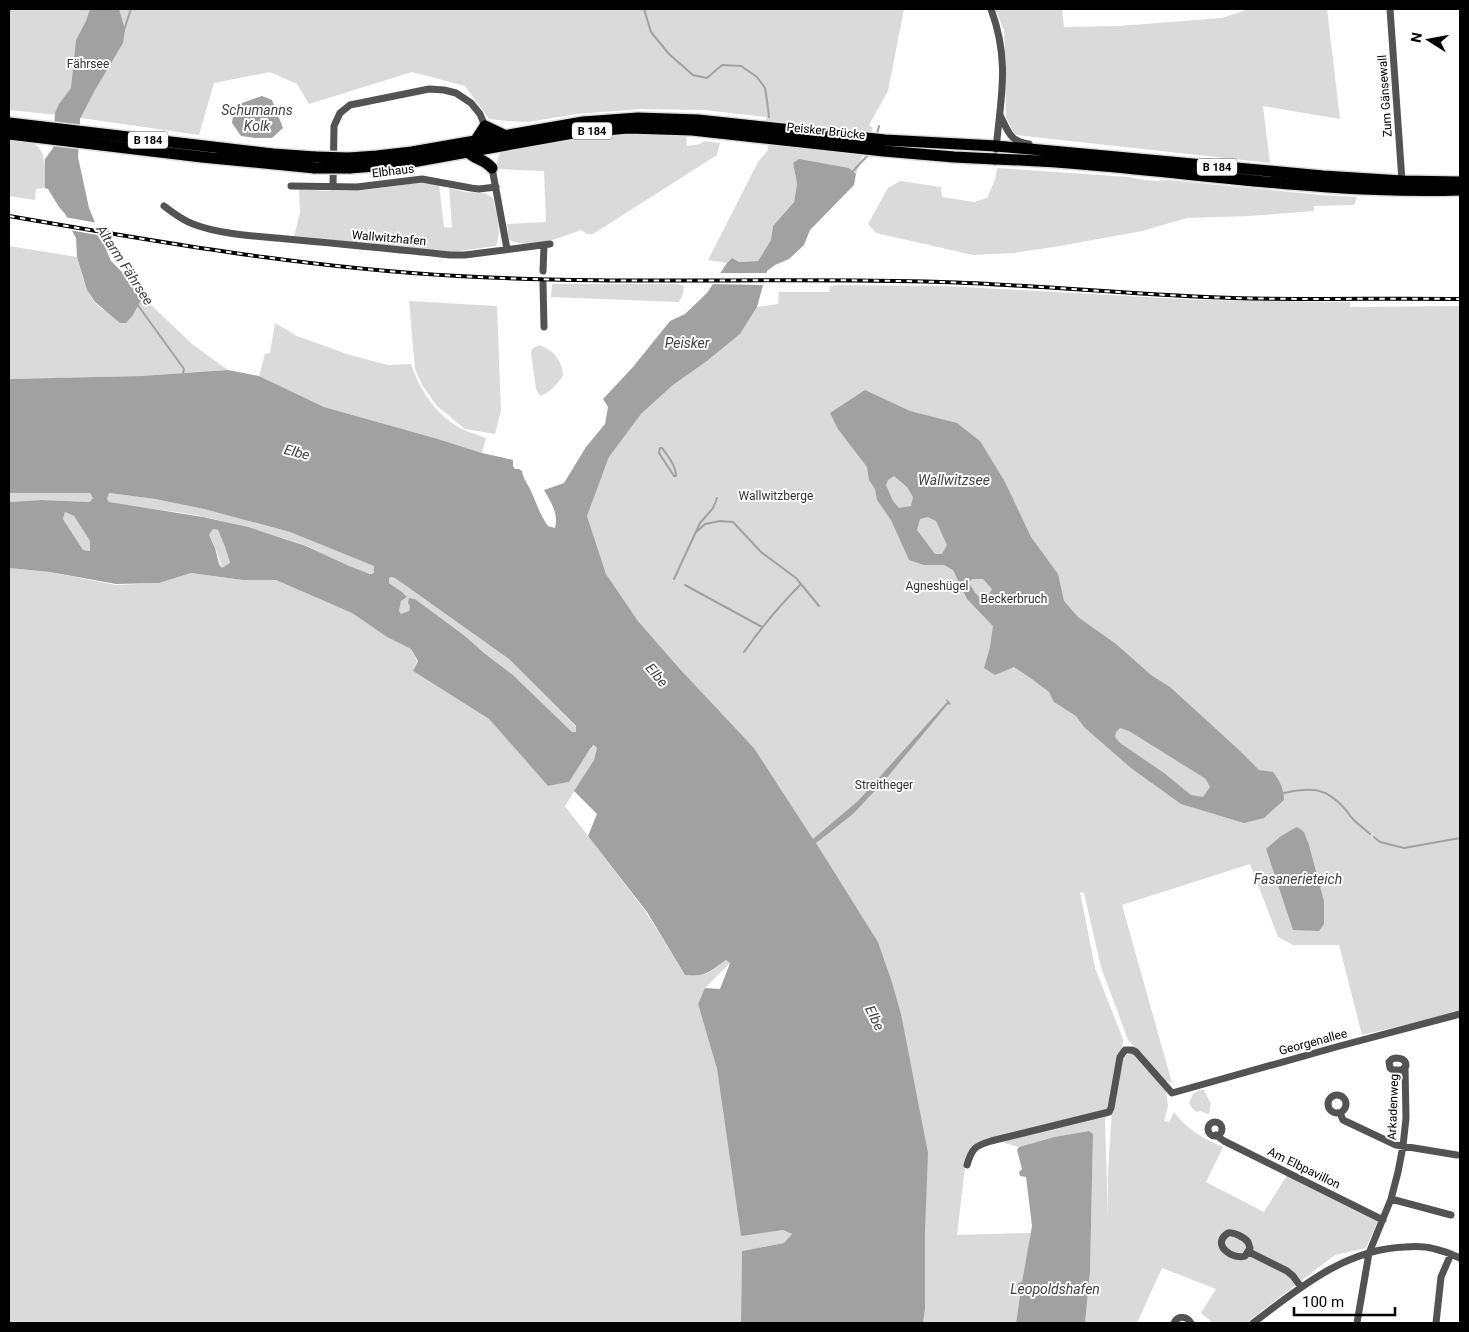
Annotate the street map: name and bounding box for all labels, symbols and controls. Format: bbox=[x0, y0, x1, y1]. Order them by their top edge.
north arrow bbox=[1404, 15, 1454, 65]
text: N bbox=[1407, 31, 1425, 44]
street label: Zum Gänsewall bbox=[1375, 54, 1395, 138]
park label: Fährsee bbox=[67, 57, 109, 71]
water label: Schumanns Kolk bbox=[221, 102, 293, 134]
street label: Peisker Brücke bbox=[786, 120, 866, 142]
road number: B 184 bbox=[572, 122, 612, 140]
road number: B 184 bbox=[128, 132, 168, 148]
road number: B 184 bbox=[1197, 158, 1237, 176]
street label: Elbhaus bbox=[371, 161, 415, 181]
water label: Altarm Fährsee bbox=[93, 221, 157, 308]
street label: Wallwitzhafen bbox=[351, 228, 427, 248]
water label: Peisker bbox=[665, 335, 710, 351]
water label: Elbe bbox=[283, 441, 311, 463]
water label: Wallwitzsee bbox=[918, 472, 990, 488]
park label: Wallwitzberge bbox=[739, 489, 813, 503]
park label: Agneshügel bbox=[906, 579, 969, 593]
park label: Beckerbruch bbox=[981, 592, 1047, 606]
water label: Elbe bbox=[643, 660, 671, 690]
park label: Streitheger bbox=[855, 778, 913, 792]
water label: Fasanerieteich bbox=[1254, 871, 1342, 887]
water label: Elbe bbox=[862, 1003, 888, 1033]
street label: Georgenallee bbox=[1277, 1026, 1349, 1058]
street label: Arkadenweg bbox=[1385, 1074, 1401, 1140]
street label: Am Elbpavillon bbox=[1265, 1144, 1343, 1192]
water label: Leopoldshafen bbox=[1010, 1281, 1100, 1297]
scale bar bbox=[1294, 1284, 1395, 1316]
text: 100 m bbox=[1302, 1293, 1344, 1311]

